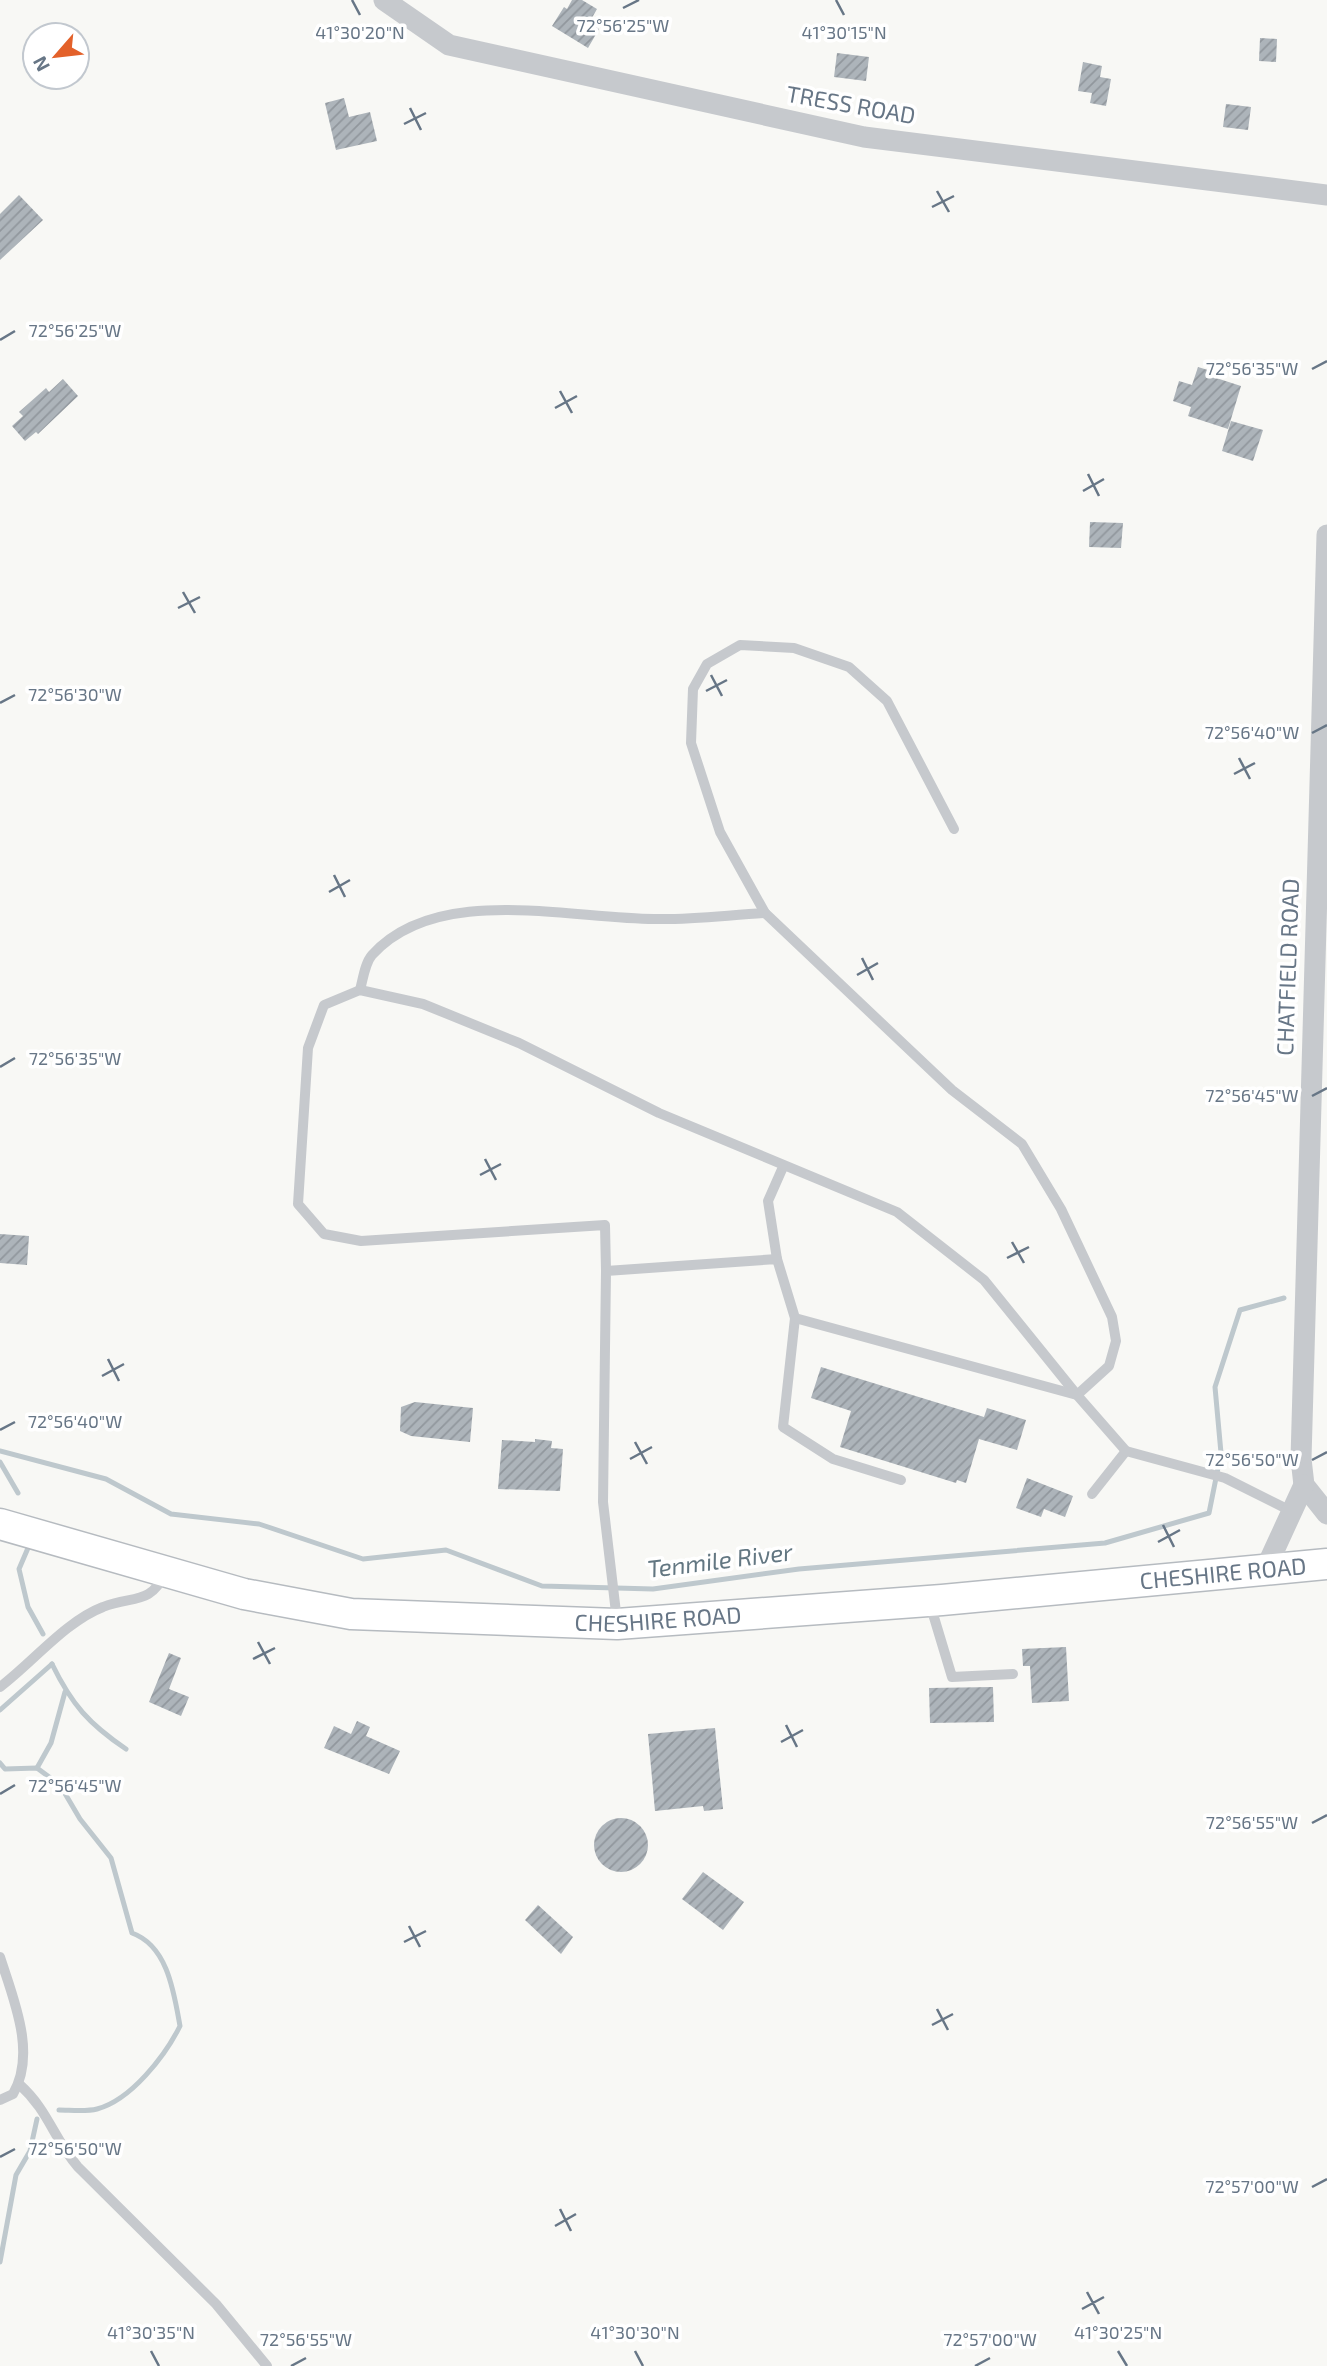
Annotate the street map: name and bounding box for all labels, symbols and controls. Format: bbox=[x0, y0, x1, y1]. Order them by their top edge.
text: 72°56'25"W bbox=[577, 14, 669, 36]
north arrow bbox=[21, 21, 91, 91]
text: 41°30'20"N bbox=[315, 21, 405, 43]
text: 41°30'15"N bbox=[801, 21, 887, 43]
text: N bbox=[27, 53, 54, 76]
street label: TRESS ROAD bbox=[784, 79, 918, 129]
text: 72°56'25"W bbox=[29, 319, 121, 341]
text: 72°56'35"W bbox=[1206, 357, 1298, 379]
text: 72°56'30"W bbox=[28, 683, 122, 705]
text: 72°56'40"W bbox=[1205, 721, 1299, 743]
street label: CHATFIELD ROAD bbox=[1270, 878, 1304, 1056]
text: 72°56'35"W bbox=[29, 1047, 121, 1069]
text: 72°56'45"W bbox=[1205, 1084, 1299, 1106]
text: 72°56'40"W bbox=[28, 1410, 122, 1432]
text: 72°56'50"W bbox=[1205, 1448, 1299, 1470]
water label: Tenmile River bbox=[646, 1536, 794, 1583]
street label: CHESHIRE ROAD bbox=[1138, 1551, 1307, 1594]
street label: CHESHIRE ROAD bbox=[574, 1600, 742, 1637]
text: 72°56'45"W bbox=[28, 1774, 122, 1796]
text: 72°56'55"W bbox=[1206, 1811, 1298, 1833]
text: 72°56'50"W bbox=[28, 2137, 122, 2159]
text: 72°57'00"W bbox=[1205, 2175, 1299, 2197]
text: 41°30'35"N bbox=[107, 2321, 195, 2343]
text: 41°30'30"N bbox=[590, 2321, 680, 2343]
text: 41°30'25"N bbox=[1074, 2321, 1162, 2343]
text: 72°56'55"W bbox=[260, 2328, 352, 2350]
text: 72°57'00"W bbox=[943, 2328, 1037, 2350]

